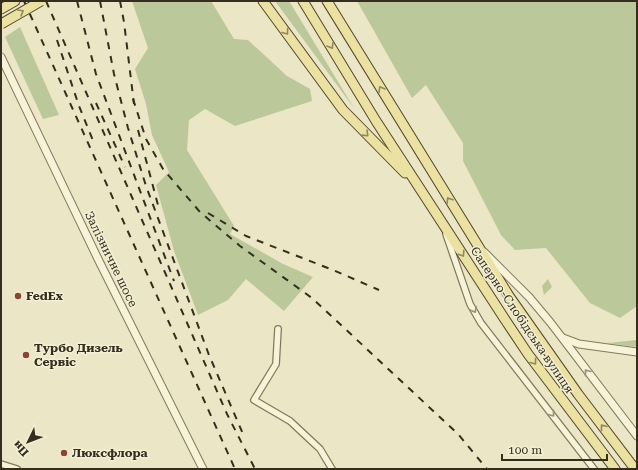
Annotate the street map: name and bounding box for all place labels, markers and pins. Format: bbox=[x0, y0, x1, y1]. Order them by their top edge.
place label: FedEx bbox=[26, 289, 63, 303]
marker: FedEx bbox=[13, 291, 23, 301]
place label: Турбо Дизель Сервіс bbox=[34, 341, 123, 369]
marker: Турбо Дизель Сервіс bbox=[21, 350, 31, 360]
place label: Люксфлора bbox=[72, 446, 148, 460]
marker: Люксфлора bbox=[59, 448, 69, 458]

